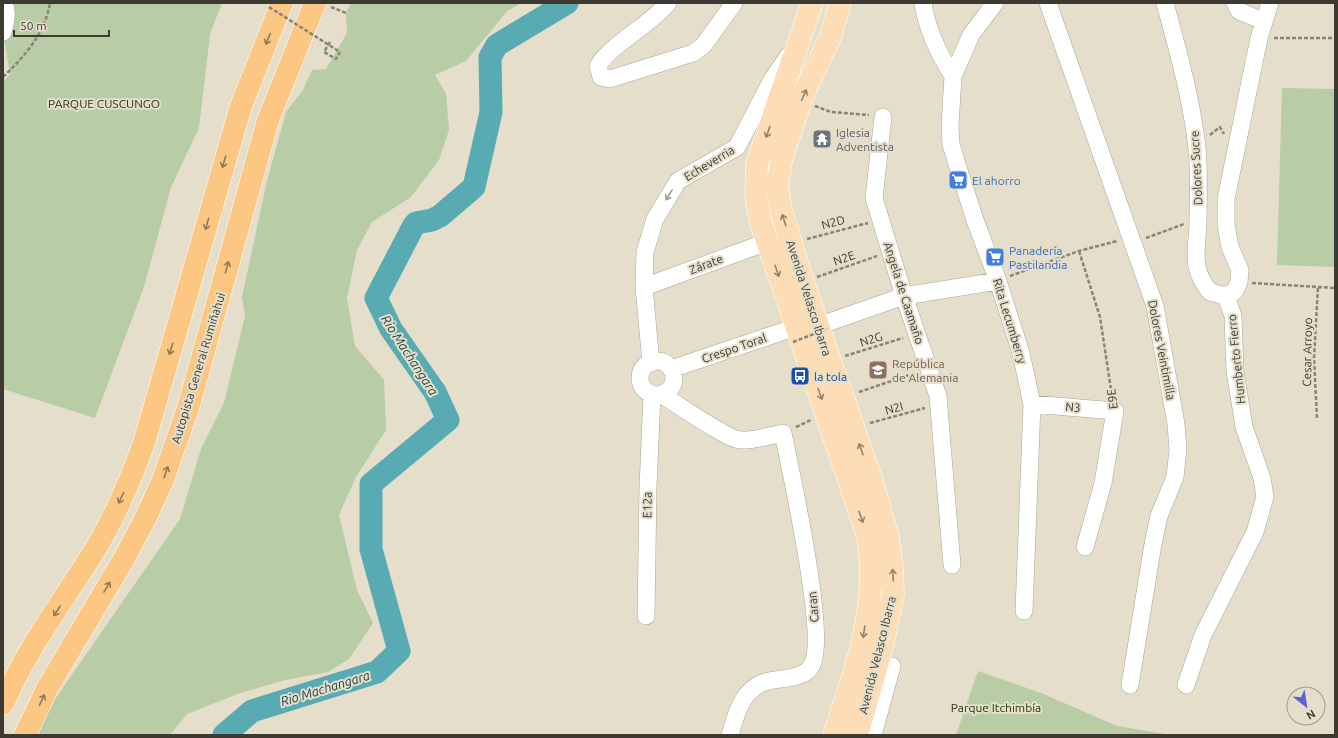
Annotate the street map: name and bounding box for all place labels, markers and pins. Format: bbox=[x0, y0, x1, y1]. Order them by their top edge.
place label: Iglesia Adventista bbox=[836, 126, 894, 153]
temple icon: Iglesia Adventista bbox=[811, 128, 833, 150]
supermarket icon: El ahorro bbox=[947, 169, 969, 191]
place label: El ahorro bbox=[972, 174, 1021, 187]
place label: Panadería Pastilandia bbox=[1009, 244, 1067, 271]
supermarket icon: Panadería Pastilandia bbox=[984, 246, 1006, 268]
place label: República de Alemania bbox=[892, 357, 958, 384]
school or university icon: República de Alemania bbox=[867, 359, 889, 381]
bus stop icon: la tola bbox=[789, 365, 811, 387]
place label: la tola bbox=[814, 370, 847, 383]

